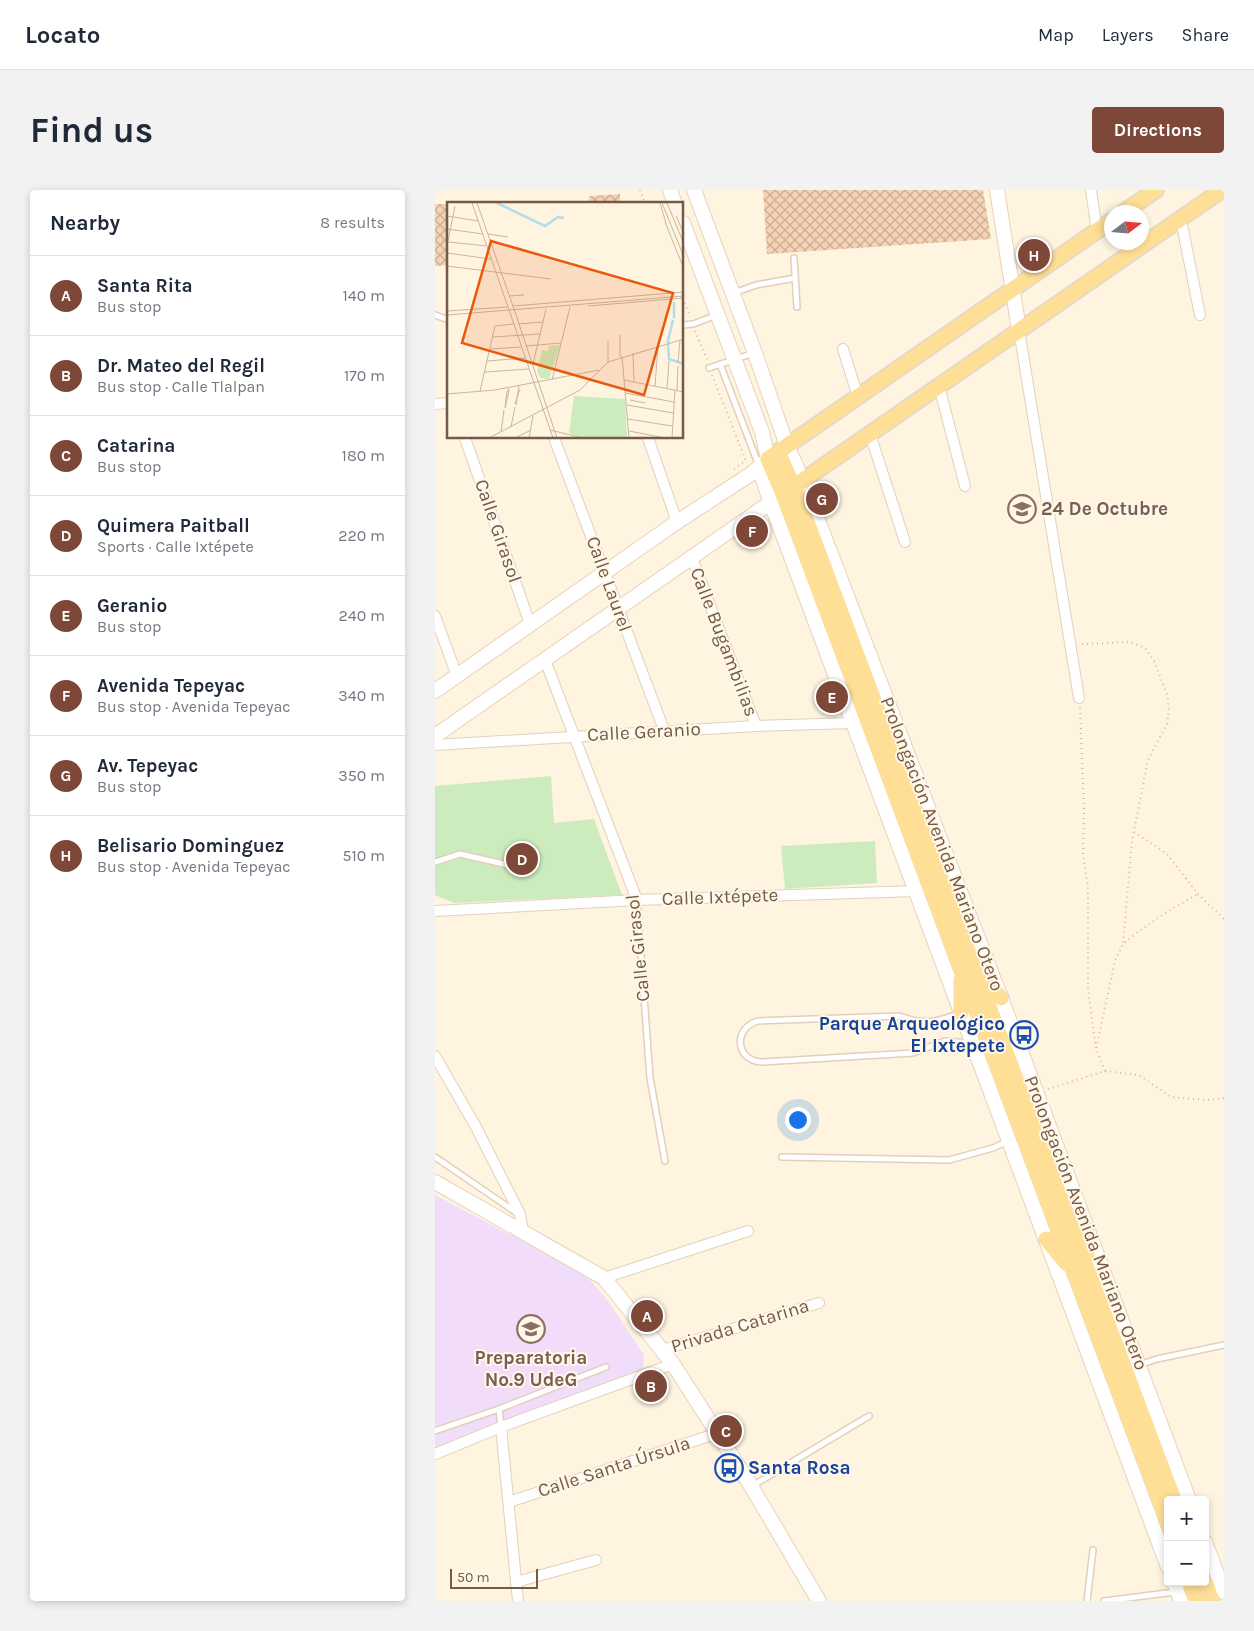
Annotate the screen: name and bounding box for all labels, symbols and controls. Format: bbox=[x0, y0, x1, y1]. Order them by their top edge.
text: Locato bbox=[25, 21, 100, 49]
text: Map bbox=[1038, 24, 1074, 46]
text: Layers bbox=[1102, 24, 1154, 46]
text: Share bbox=[1182, 24, 1229, 46]
button: Directions bbox=[1092, 107, 1224, 153]
text: Find us bbox=[30, 110, 153, 151]
inset map bbox=[447, 202, 684, 439]
north arrow bbox=[1104, 205, 1149, 250]
text: Nearby bbox=[50, 211, 120, 235]
text: 8 results bbox=[320, 213, 385, 232]
pin: H bbox=[1018, 236, 1050, 274]
text: Santa Rita bbox=[97, 275, 193, 297]
text: A bbox=[61, 286, 71, 305]
text: 140 m bbox=[343, 286, 385, 305]
text: Bus stop bbox=[97, 297, 161, 316]
text: Dr. Mateo del Regil bbox=[97, 355, 265, 377]
text: B bbox=[61, 366, 71, 385]
text: 170 m bbox=[344, 366, 385, 385]
text: Bus stop · Calle Tlalpan bbox=[97, 377, 265, 396]
text: Catarina bbox=[97, 435, 175, 457]
text: C bbox=[61, 446, 71, 465]
text: 180 m bbox=[342, 446, 385, 465]
text: Bus stop bbox=[97, 457, 161, 476]
street label: Calle Girasol bbox=[470, 476, 526, 586]
pin: G bbox=[806, 480, 838, 518]
school or university icon: 24 De Octubre bbox=[1007, 494, 1037, 524]
place label: 24 De Octubre bbox=[1041, 498, 1168, 520]
pin: F bbox=[736, 512, 768, 550]
text: Quimera Paitball bbox=[97, 515, 250, 537]
text: D bbox=[61, 526, 71, 545]
text: 220 m bbox=[338, 526, 385, 545]
street label: Calle Laurel bbox=[582, 533, 636, 635]
text: Sports · Calle Ixtépete bbox=[97, 537, 254, 556]
street label: Calle Bugambilias bbox=[685, 564, 763, 720]
text: Geranio bbox=[97, 595, 167, 617]
text: E bbox=[61, 606, 71, 625]
text: 240 m bbox=[339, 606, 385, 625]
text: Bus stop bbox=[97, 617, 161, 636]
text: Avenida Tepeyac bbox=[97, 675, 245, 697]
pin: E bbox=[816, 678, 848, 716]
text: F bbox=[62, 686, 70, 705]
text: 340 m bbox=[338, 686, 385, 705]
street label: Prolongación Avenida Mariano Otero bbox=[876, 694, 1008, 994]
text: Bus stop · Avenida Tepeyac bbox=[97, 697, 291, 716]
street label: Calle Geranio bbox=[587, 718, 701, 746]
text: Av. Tepeyac bbox=[97, 755, 198, 777]
text: G bbox=[61, 766, 71, 785]
text: 350 m bbox=[338, 766, 385, 785]
text: Bus stop bbox=[97, 777, 161, 796]
text: Belisario Dominguez bbox=[97, 835, 284, 857]
pin: D bbox=[506, 840, 538, 878]
text: H bbox=[60, 846, 72, 865]
text: 510 m bbox=[342, 846, 385, 865]
text: Bus stop · Avenida Tepeyac bbox=[97, 857, 291, 876]
street label: Calle Ixtépete bbox=[661, 884, 779, 910]
street label: Calle Girasol bbox=[621, 893, 655, 1003]
place label: Parque Arqueológico El Ixtepete bbox=[819, 1013, 1005, 1057]
bus stop icon: Parque Arqueológico El Ixtepete bbox=[1009, 1020, 1039, 1050]
street label: Prolongación Avenida Mariano Otero bbox=[1020, 1073, 1152, 1373]
your location bbox=[785, 1107, 811, 1133]
street label: Privada Catarina bbox=[668, 1295, 812, 1357]
pin: A bbox=[631, 1297, 663, 1335]
school or university icon: Preparatoria No.9 UdeG bbox=[516, 1314, 546, 1344]
place label: Preparatoria No.9 UdeG bbox=[475, 1347, 587, 1391]
pin: B bbox=[635, 1367, 667, 1405]
pin: C bbox=[710, 1412, 742, 1450]
street label: Calle Santa Úrsula bbox=[535, 1431, 693, 1502]
bus stop icon: Santa Rosa bbox=[714, 1453, 744, 1483]
place label: Santa Rosa bbox=[748, 1457, 851, 1479]
map controls bbox=[1164, 1496, 1209, 1586]
button: + bbox=[1164, 1496, 1209, 1541]
button: − bbox=[1164, 1541, 1209, 1586]
scale bar bbox=[450, 1566, 537, 1589]
text: 50 m bbox=[457, 1569, 490, 1586]

